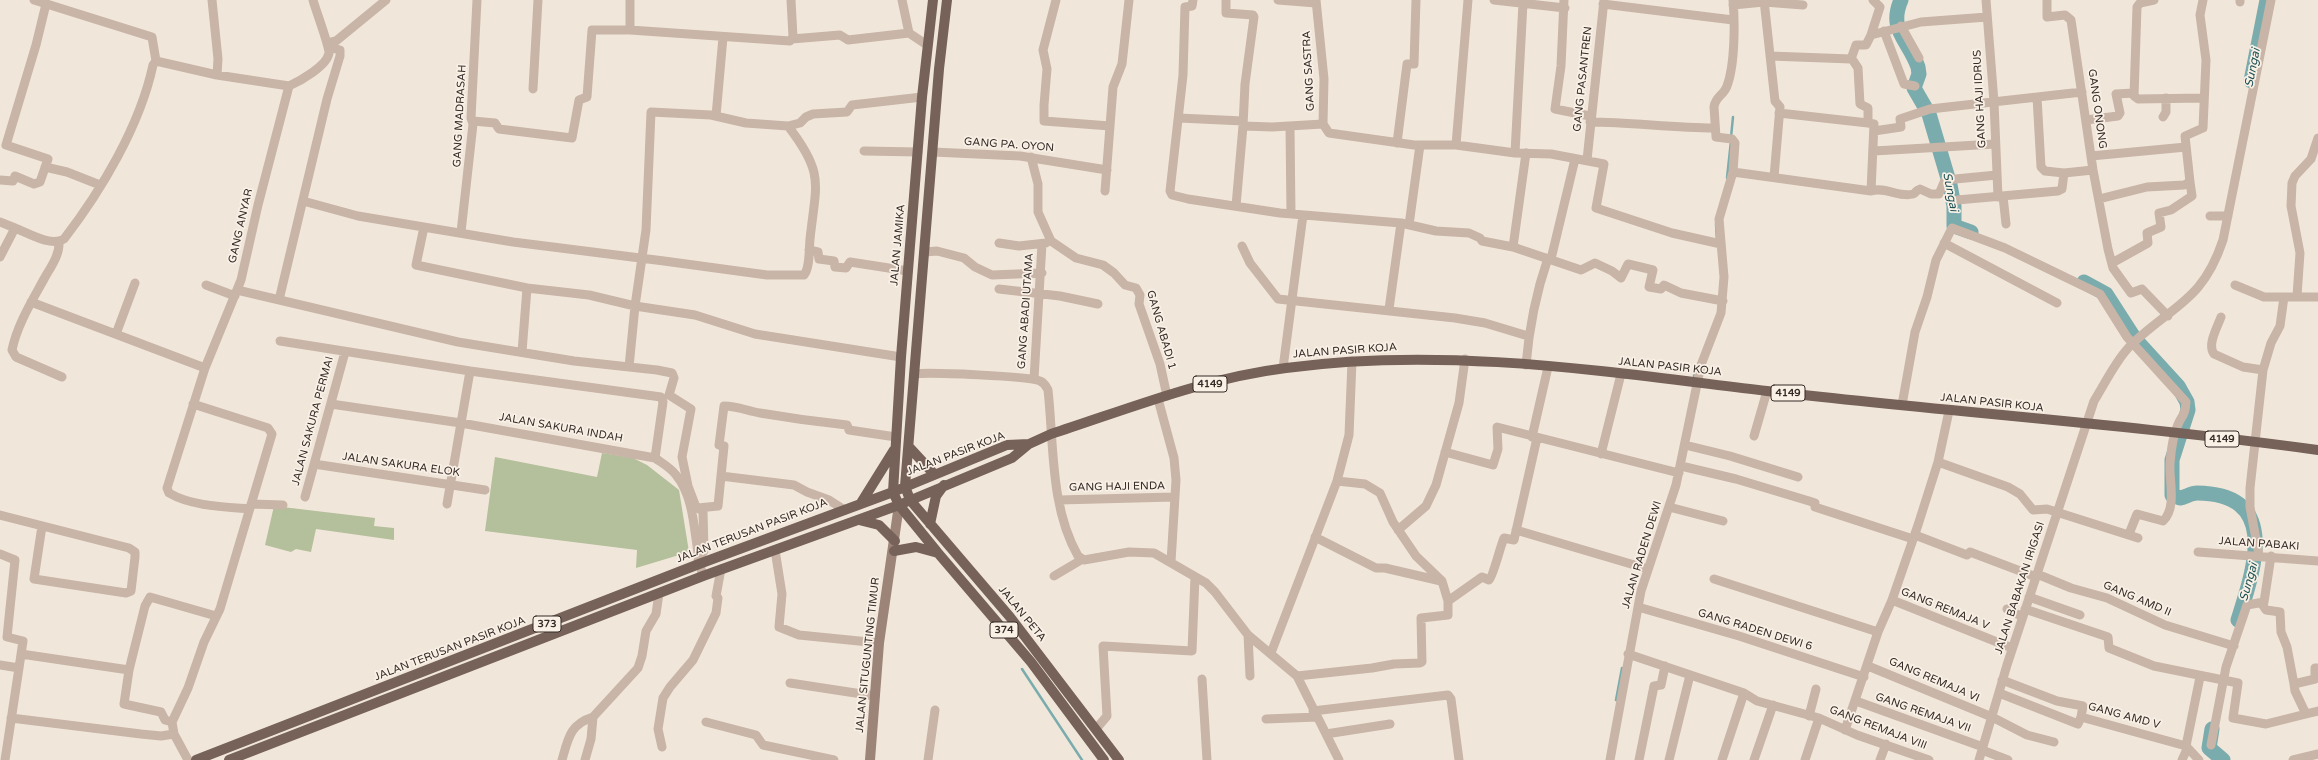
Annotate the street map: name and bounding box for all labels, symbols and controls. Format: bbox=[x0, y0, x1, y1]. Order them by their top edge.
street label: GANG PASANTREN bbox=[1571, 26, 1595, 132]
street label: GANG SASTRA bbox=[1300, 30, 1318, 112]
water label: Sungai bbox=[2242, 47, 2264, 89]
street label: GANG HAJI IDRUS bbox=[1971, 49, 1989, 149]
street label: GANG MADRASAH bbox=[451, 64, 469, 168]
street label: GANG ONONG bbox=[2085, 68, 2109, 150]
street label: GANG PA. OYON bbox=[963, 135, 1055, 155]
water label: Sungai bbox=[1939, 171, 1961, 213]
street label: GANG ANYAR bbox=[226, 187, 256, 265]
street label: JALAN JAMIKA bbox=[888, 204, 908, 286]
street label: GANG ABADI UTAMA bbox=[1015, 253, 1037, 369]
street label: GANG ABADI 1 bbox=[1143, 289, 1179, 371]
street label: JALAN PASIR KOJA bbox=[1293, 341, 1397, 361]
street label: JALAN SAKURA PERMAI bbox=[289, 355, 337, 487]
street label: JALAN PASIR KOJA bbox=[1618, 355, 1722, 379]
road number: 4149 bbox=[1193, 376, 1227, 392]
road number: 4149 bbox=[1771, 385, 1805, 401]
street label: JALAN PASIR KOJA bbox=[1940, 391, 2044, 415]
street label: JALAN SAKURA INDAH bbox=[498, 411, 624, 445]
street label: JALAN PASIR KOJA bbox=[905, 429, 1007, 479]
road number: 4149 bbox=[2205, 431, 2239, 447]
street label: JALAN SAKURA ELOK bbox=[341, 450, 461, 480]
street label: GANG HAJI ENDA bbox=[1069, 480, 1165, 494]
street label: JALAN TERUSAN PASIR KOJA bbox=[675, 496, 829, 566]
street label: JALAN RADEN DEWI bbox=[1619, 500, 1665, 610]
street label: JALAN BABAKAN IRIGASI bbox=[1992, 520, 2048, 656]
street label: JALAN PABAKI bbox=[2218, 535, 2300, 553]
water label: Sungai bbox=[2237, 561, 2261, 603]
street label: JALAN SITUGUNTING TIMUR bbox=[853, 577, 883, 733]
street label: GANG AMD II bbox=[2101, 579, 2173, 619]
street label: JALAN PETA bbox=[995, 583, 1049, 645]
street label: GANG REMAJA V bbox=[1899, 585, 1991, 633]
street label: GANG RADEN DEWI 6 bbox=[1696, 606, 1814, 654]
street label: JALAN TERUSAN PASIR KOJA bbox=[373, 614, 527, 684]
road number: 373 bbox=[533, 616, 561, 632]
road number: 374 bbox=[990, 622, 1018, 638]
street label: GANG REMAJA VI bbox=[1887, 655, 1981, 705]
street label: GANG REMAJA VII bbox=[1873, 690, 1973, 736]
street label: GANG AMD V bbox=[2086, 700, 2162, 732]
street label: GANG REMAJA VIII bbox=[1827, 703, 1929, 753]

